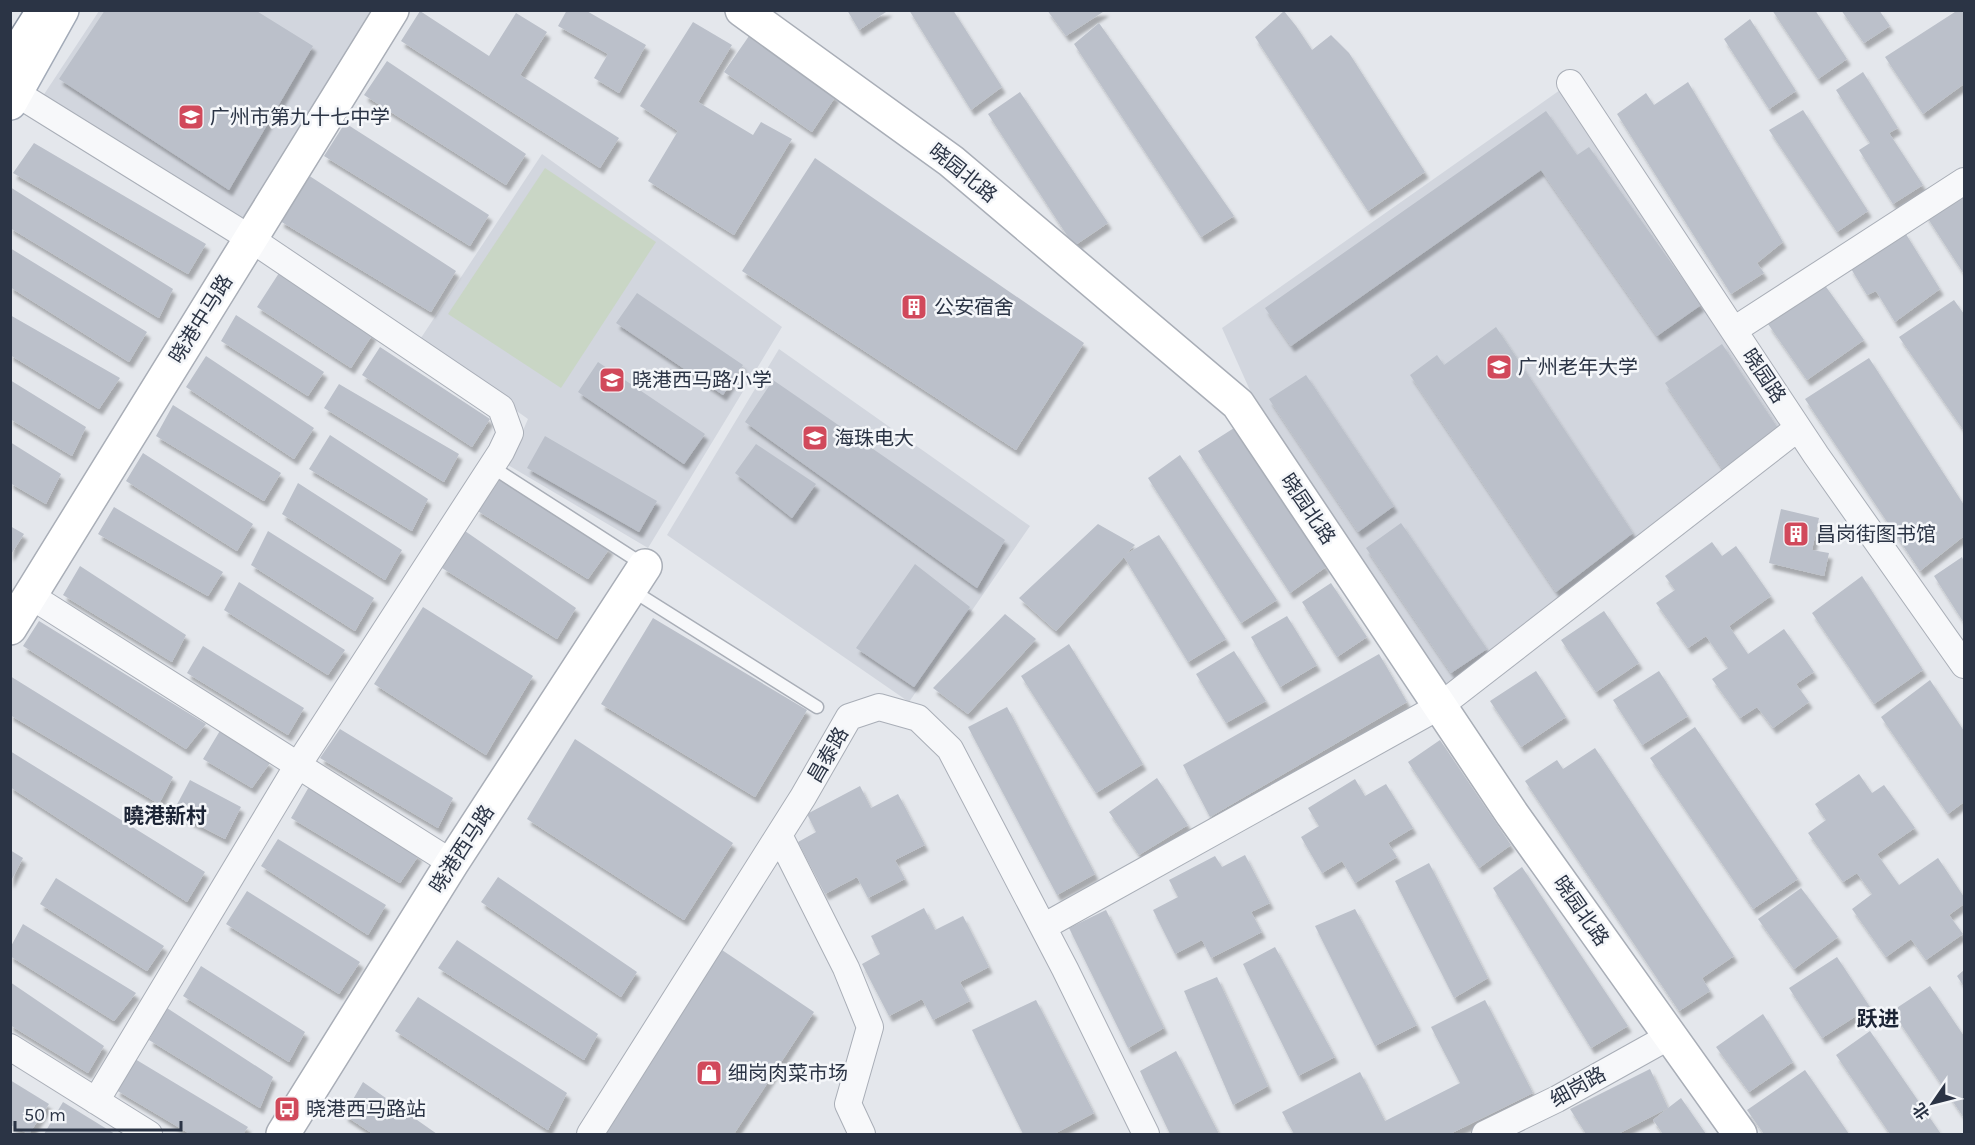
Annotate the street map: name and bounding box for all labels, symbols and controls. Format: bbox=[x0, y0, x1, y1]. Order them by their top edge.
school or university icon: 广州市第九十七中学 bbox=[176, 102, 206, 132]
place label: 广州市第九十七中学 bbox=[210, 106, 390, 129]
street label: 晓园北路 bbox=[925, 139, 1001, 207]
street label: 晓港中马路 bbox=[165, 271, 237, 367]
building icon: 公安宿舍 bbox=[899, 292, 929, 322]
place label: 公安宿舍 bbox=[934, 296, 1014, 319]
street label: 晓园路 bbox=[1738, 345, 1790, 407]
school or university icon: 广州老年大学 bbox=[1484, 352, 1514, 382]
place label: 广州老年大学 bbox=[1518, 356, 1638, 379]
school or university icon: 晓港西马路小学 bbox=[597, 365, 627, 395]
place label: 晓港西马路小学 bbox=[632, 369, 772, 392]
school or university icon: 海珠电大 bbox=[800, 423, 830, 453]
place label: 海珠电大 bbox=[834, 427, 914, 450]
street label: 晓园北路 bbox=[1276, 469, 1340, 549]
building icon: 昌岗街图书馆 bbox=[1781, 519, 1811, 549]
place label: 昌岗街图书馆 bbox=[1816, 523, 1936, 546]
street label: 昌泰路 bbox=[803, 723, 853, 787]
street label: 晓港西马路 bbox=[425, 801, 499, 897]
district label: 曉港新村 bbox=[123, 804, 207, 828]
street label: 晓园北路 bbox=[1549, 872, 1613, 950]
district label: 跃进 bbox=[1857, 1007, 1899, 1031]
shop icon: 细岗肉菜市场 bbox=[694, 1058, 724, 1088]
place label: 细岗肉菜市场 bbox=[728, 1062, 848, 1085]
street label: 细岗路 bbox=[1546, 1062, 1610, 1112]
north arrow bbox=[1903, 1073, 1963, 1133]
scale bar bbox=[15, 1094, 182, 1132]
bus stop icon: 晓港西马路站 bbox=[272, 1094, 302, 1124]
place label: 晓港西马路站 bbox=[306, 1098, 426, 1121]
text: 北 bbox=[1909, 1099, 1933, 1123]
text: 50 m bbox=[24, 1104, 66, 1126]

